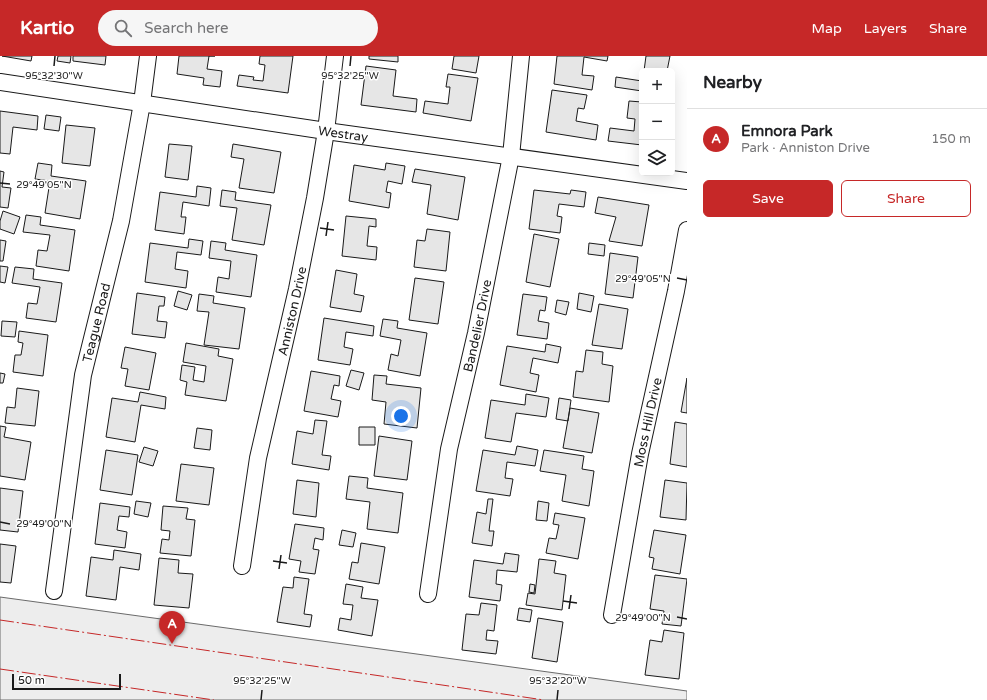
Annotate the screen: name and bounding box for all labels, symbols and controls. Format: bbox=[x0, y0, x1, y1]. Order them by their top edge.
search box bbox=[98, 10, 378, 46]
text: Kartio bbox=[20, 17, 74, 39]
icon: search bbox=[112, 17, 134, 39]
text: Search here bbox=[144, 19, 229, 37]
text: Map bbox=[812, 20, 842, 37]
text: Layers bbox=[864, 20, 907, 37]
text: Share bbox=[929, 20, 967, 37]
map controls bbox=[639, 68, 675, 176]
button: + bbox=[639, 68, 675, 104]
text: 95°32'30"W bbox=[25, 70, 83, 82]
text: 95°32'25"W bbox=[321, 70, 379, 82]
text: Nearby bbox=[703, 72, 762, 93]
button: − bbox=[639, 104, 675, 140]
text: Emnora Park bbox=[741, 122, 833, 140]
street label: Westray bbox=[317, 123, 369, 146]
text: A bbox=[711, 131, 721, 147]
text: 150 m bbox=[931, 131, 971, 147]
button: layers bbox=[639, 140, 675, 176]
text: Park · Anniston Drive bbox=[741, 140, 870, 156]
text: 29°49'05"N bbox=[16, 179, 72, 191]
button: Save bbox=[703, 180, 833, 217]
button: Share bbox=[841, 180, 971, 217]
street label: Anniston Drive bbox=[275, 265, 310, 357]
text: 29°49'05"N bbox=[615, 273, 671, 285]
street label: Bandelier Drive bbox=[460, 278, 495, 374]
street label: Teague Road bbox=[79, 281, 114, 364]
street label: Moss Hill Drive bbox=[631, 376, 666, 468]
your location bbox=[391, 406, 411, 426]
text: 29°49'00"N bbox=[16, 518, 72, 530]
pin: A bbox=[159, 611, 185, 644]
text: 29°49'00"N bbox=[615, 612, 671, 624]
scale bar bbox=[12, 672, 121, 691]
text: 50 m bbox=[18, 674, 45, 687]
text: 95°32'25"W bbox=[233, 675, 291, 687]
text: 95°32'20"W bbox=[529, 675, 587, 687]

